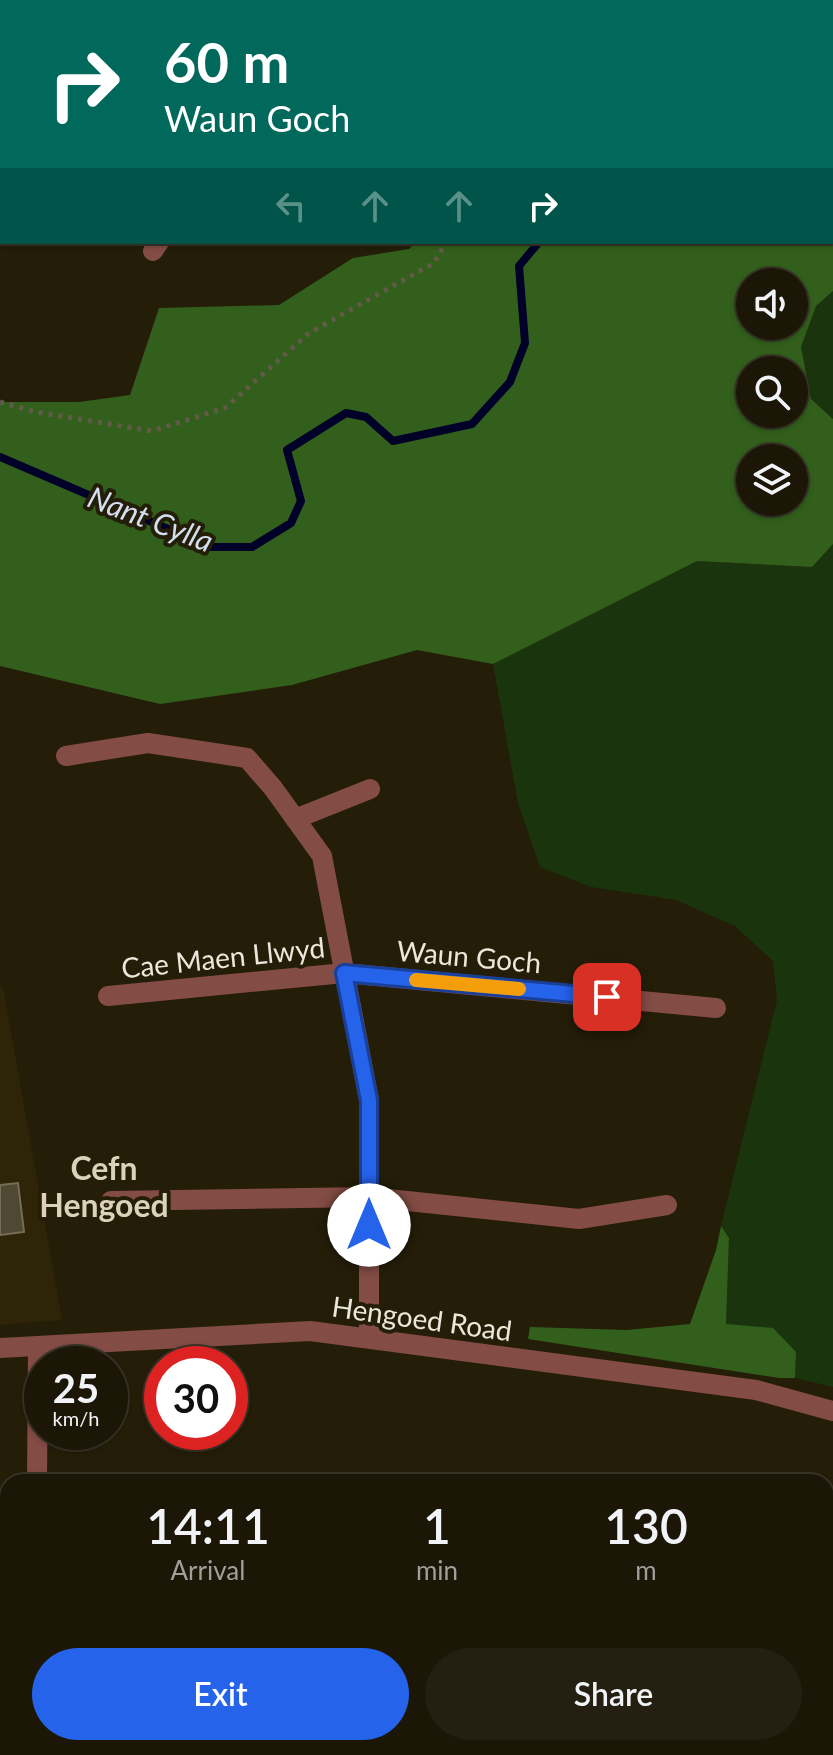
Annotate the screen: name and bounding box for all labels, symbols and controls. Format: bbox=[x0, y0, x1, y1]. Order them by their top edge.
text: 60 m bbox=[164, 28, 289, 95]
icon: right bbox=[32, 32, 136, 136]
text: Waun Goch bbox=[164, 96, 350, 140]
icon: left bbox=[269, 184, 313, 228]
icon: ahead bbox=[353, 184, 397, 228]
icon: ahead bbox=[437, 184, 481, 228]
icon: right bbox=[521, 184, 565, 228]
map controls bbox=[736, 268, 808, 516]
button: sound bbox=[736, 268, 808, 340]
button: search bbox=[736, 356, 808, 428]
button: layers bbox=[736, 444, 808, 516]
water label: Nant Cylla bbox=[83, 478, 219, 558]
street label: Cae Maen Llwyd bbox=[120, 929, 326, 985]
street label: Waun Goch bbox=[395, 933, 543, 979]
pin bbox=[573, 963, 641, 1031]
icon: arrive bbox=[585, 975, 629, 1019]
district label: Cefn Hengoed bbox=[39, 1148, 169, 1224]
position arrow bbox=[327, 1183, 411, 1267]
street label: Hengoed Road bbox=[330, 1289, 514, 1347]
speed limit sign: 30 bbox=[144, 1346, 248, 1450]
text: 25 bbox=[53, 1364, 99, 1412]
text: km/h bbox=[53, 1406, 99, 1430]
text: 14:11 bbox=[146, 1497, 270, 1554]
text: 1 bbox=[423, 1497, 451, 1554]
text: 130 bbox=[604, 1497, 688, 1554]
text: Arrival bbox=[171, 1554, 245, 1586]
text: min bbox=[416, 1554, 458, 1586]
text: m bbox=[635, 1554, 657, 1586]
button: Exit bbox=[32, 1648, 409, 1740]
button: Share bbox=[425, 1648, 802, 1740]

